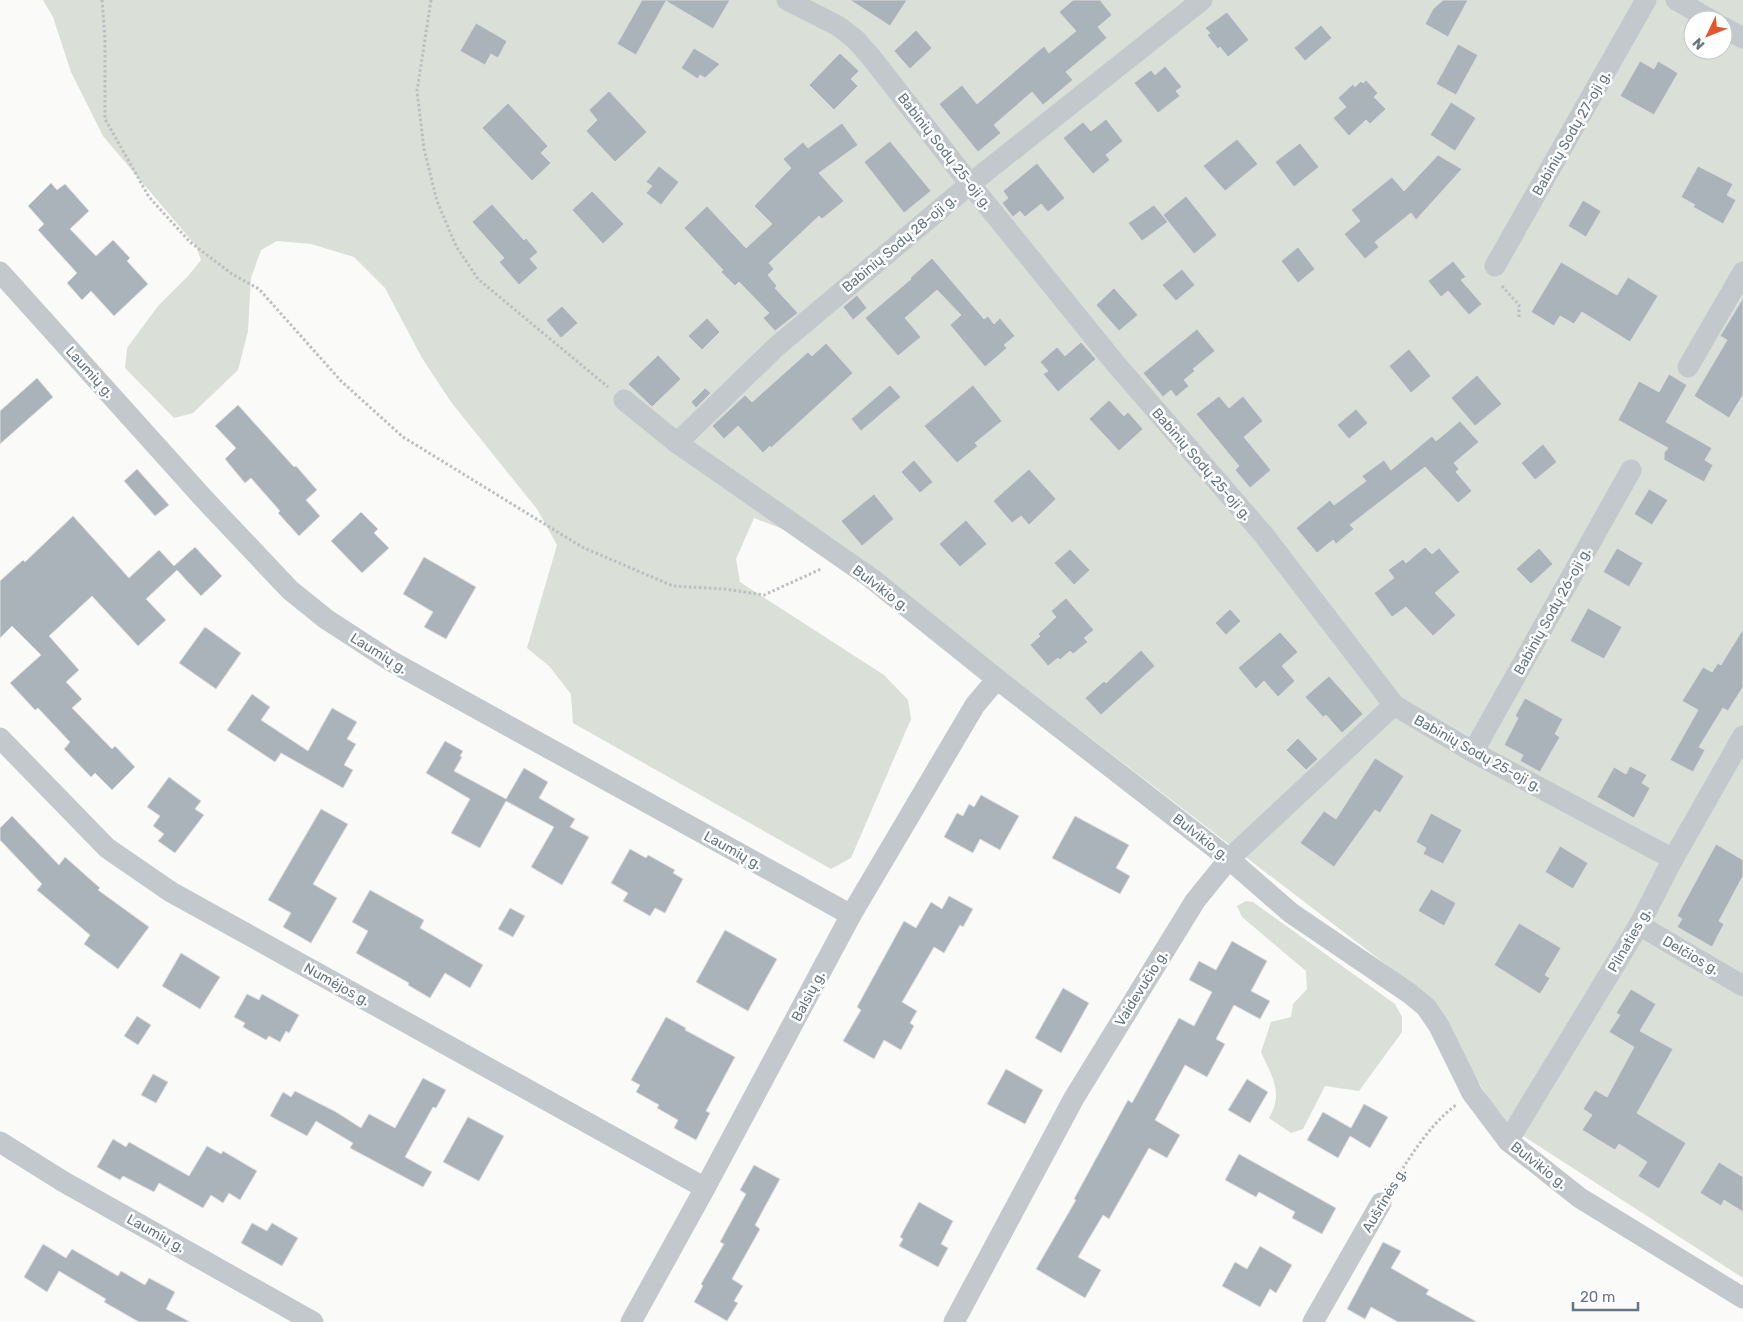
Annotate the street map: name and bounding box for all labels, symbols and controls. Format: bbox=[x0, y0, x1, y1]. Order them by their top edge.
north arrow bbox=[1683, 10, 1733, 60]
text: N bbox=[1689, 34, 1709, 53]
street label: Babinių Sodų 27-oji g. bbox=[1529, 68, 1614, 199]
street label: Babinių Sodų 25-oji g. bbox=[894, 90, 995, 213]
street label: Babinių Sodų 28-oji g. bbox=[839, 191, 960, 296]
street label: Laumių g. bbox=[62, 343, 117, 402]
street label: Babinių Sodų 25-oji g. bbox=[1148, 405, 1255, 524]
street label: Babinių Sodų 26-oji g. bbox=[1510, 544, 1595, 678]
street label: Bulvikio g. bbox=[849, 562, 912, 615]
street label: Laumių g. bbox=[347, 629, 410, 677]
street label: Babinių Sodų 25-oji g. bbox=[1411, 711, 1544, 796]
street label: Bulvikio g. bbox=[1169, 810, 1232, 865]
street label: Laumių g. bbox=[701, 828, 765, 873]
street label: Pilnaties g. bbox=[1604, 905, 1655, 975]
street label: Delčios g. bbox=[1659, 932, 1722, 978]
street label: Vaidevučio g. bbox=[1111, 947, 1171, 1029]
street label: Numėjos g. bbox=[301, 959, 373, 1009]
street label: Balsių g. bbox=[788, 968, 829, 1024]
street label: Bulvikio g. bbox=[1507, 1138, 1570, 1193]
street label: Aušrinės g. bbox=[1359, 1165, 1410, 1236]
street label: Laumių g. bbox=[124, 1211, 188, 1256]
scale bar bbox=[1573, 1280, 1638, 1312]
text: 20 m bbox=[1580, 1288, 1615, 1306]

